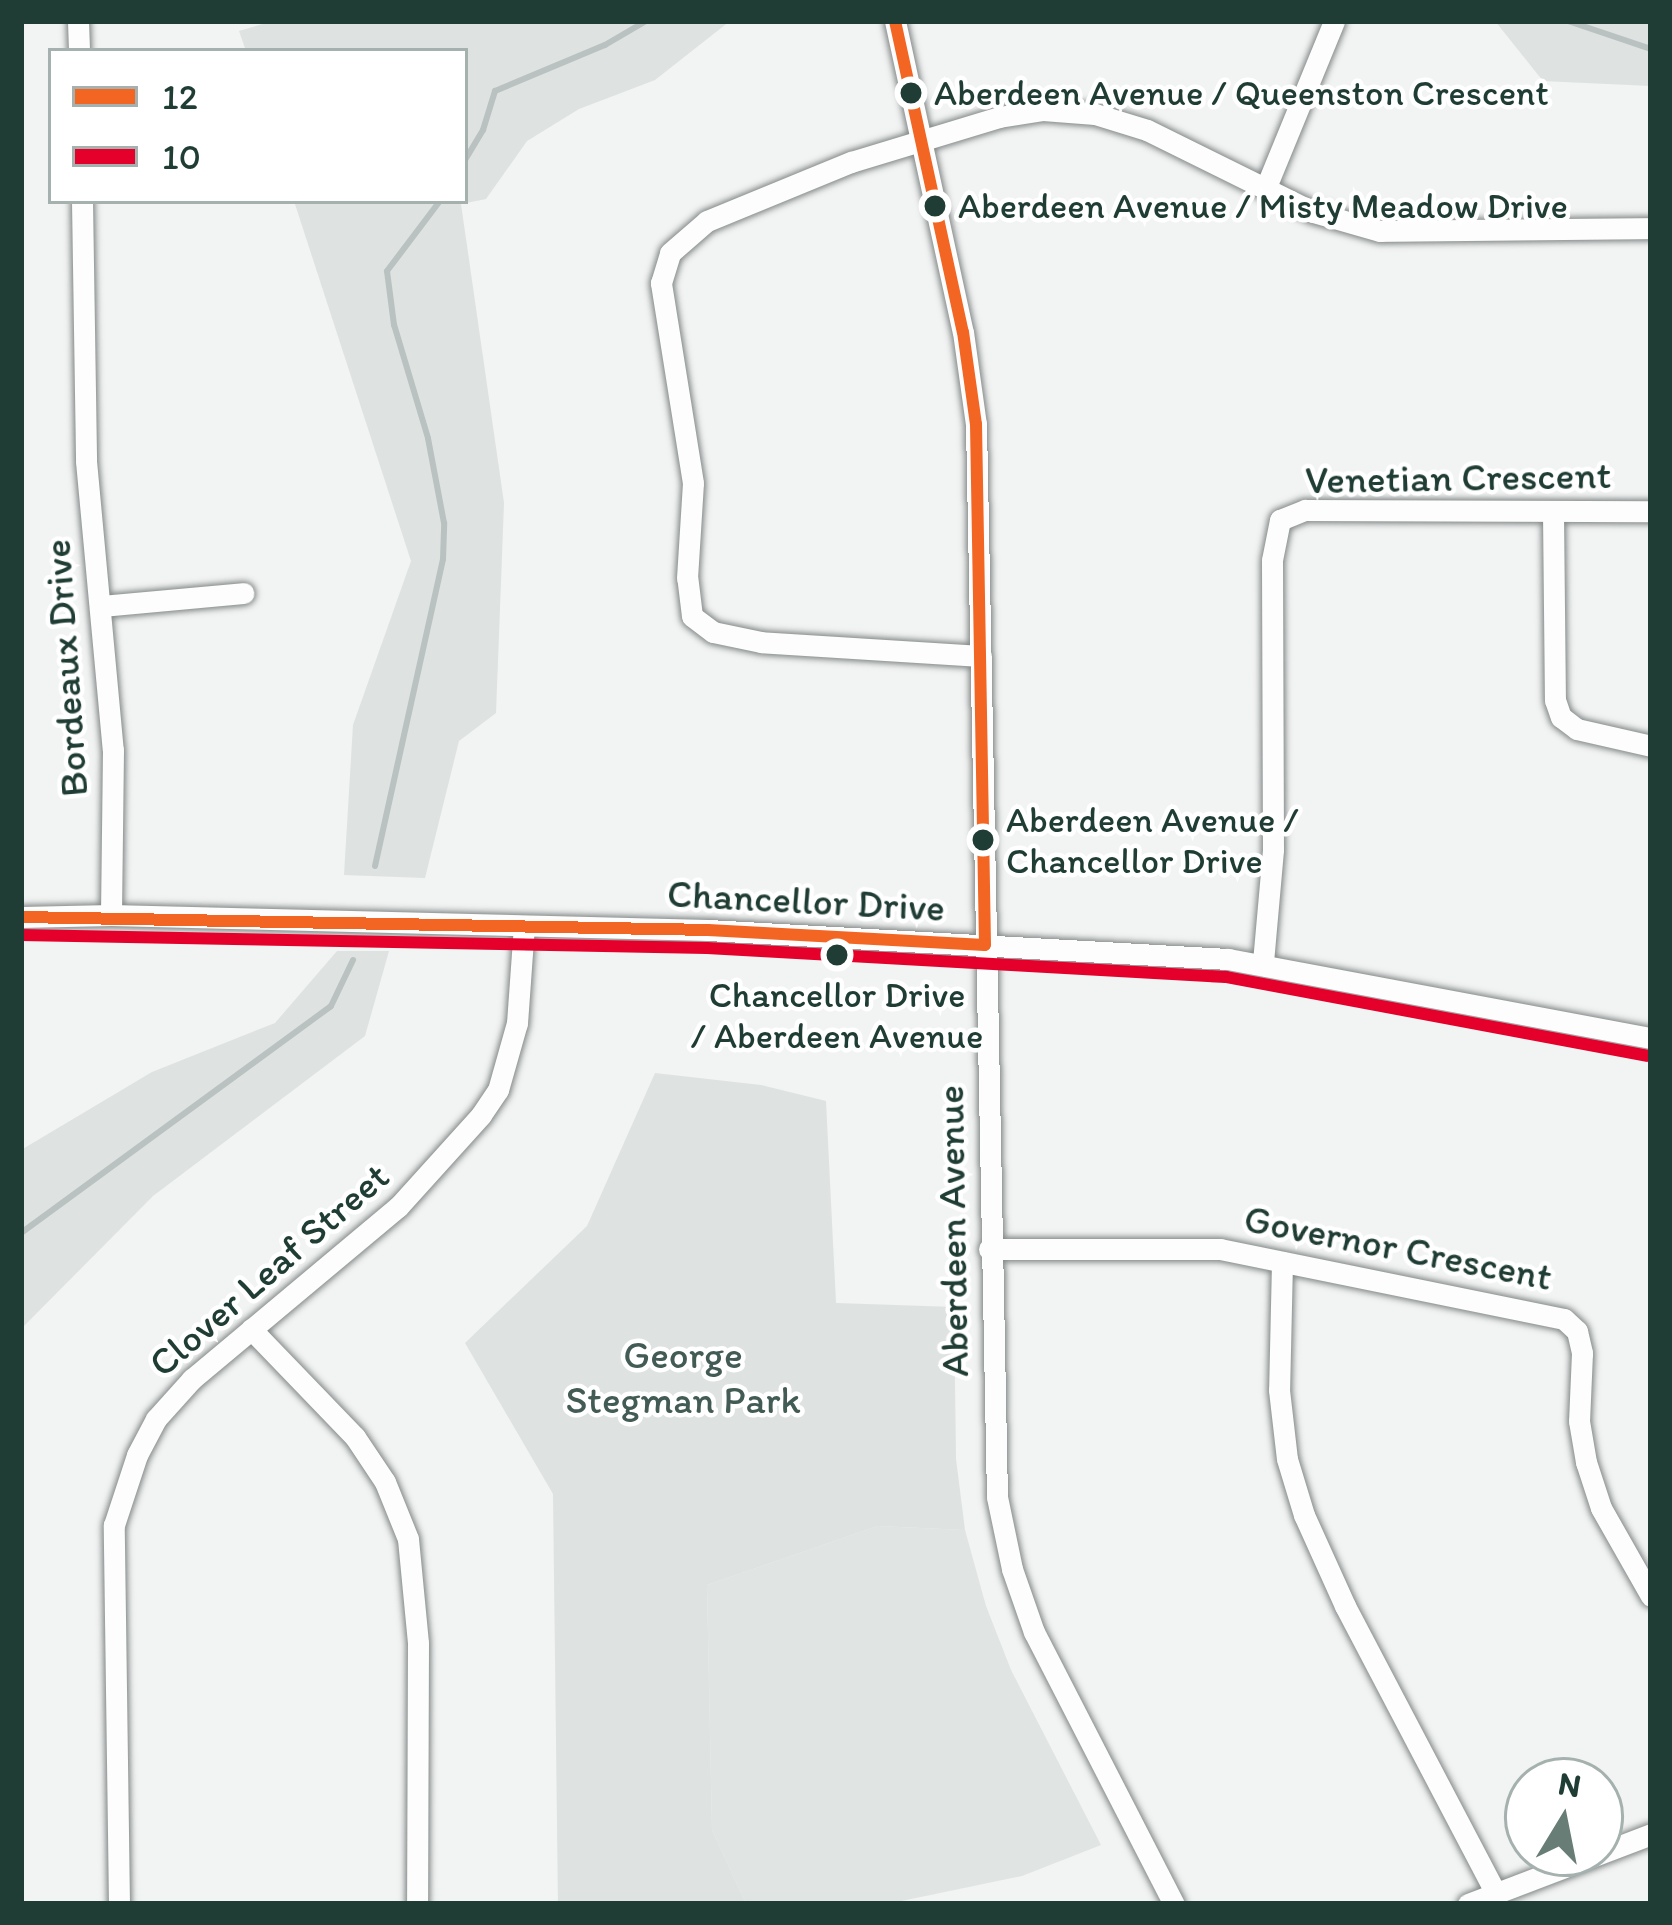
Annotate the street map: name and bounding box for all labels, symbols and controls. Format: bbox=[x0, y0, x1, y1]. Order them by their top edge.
legend bbox=[48, 48, 468, 204]
place label: Aberdeen Avenue / Queenston Crescent bbox=[934, 71, 1548, 115]
text: 12 bbox=[162, 75, 198, 118]
marker: Aberdeen Avenue / Queenston Crescent bbox=[900, 82, 922, 104]
text: 10 bbox=[162, 135, 201, 178]
place label: Aberdeen Avenue / Misty Meadow Drive bbox=[958, 184, 1564, 228]
marker: Aberdeen Avenue / Misty Meadow Drive bbox=[924, 195, 946, 217]
street label: Venetian Crescent bbox=[1305, 452, 1611, 504]
street label: Bordeaux Drive bbox=[34, 538, 98, 798]
place label: Aberdeen Avenue / Chancellor Drive bbox=[1006, 797, 1297, 882]
marker: Aberdeen Avenue / Chancellor Drive bbox=[972, 829, 994, 851]
street label: Chancellor Drive bbox=[666, 870, 946, 932]
marker: Chancellor Drive / Aberdeen Avenue bbox=[826, 944, 848, 966]
place label: Chancellor Drive / Aberdeen Avenue bbox=[692, 972, 982, 1057]
street label: Aberdeen Avenue bbox=[927, 1086, 979, 1376]
street label: Clover Leaf Street bbox=[140, 1154, 398, 1386]
street label: Governor Crescent bbox=[1239, 1195, 1557, 1301]
park label: George Stegman Park bbox=[566, 1333, 800, 1424]
north arrow bbox=[1504, 1757, 1624, 1877]
text: N bbox=[1555, 1763, 1584, 1805]

